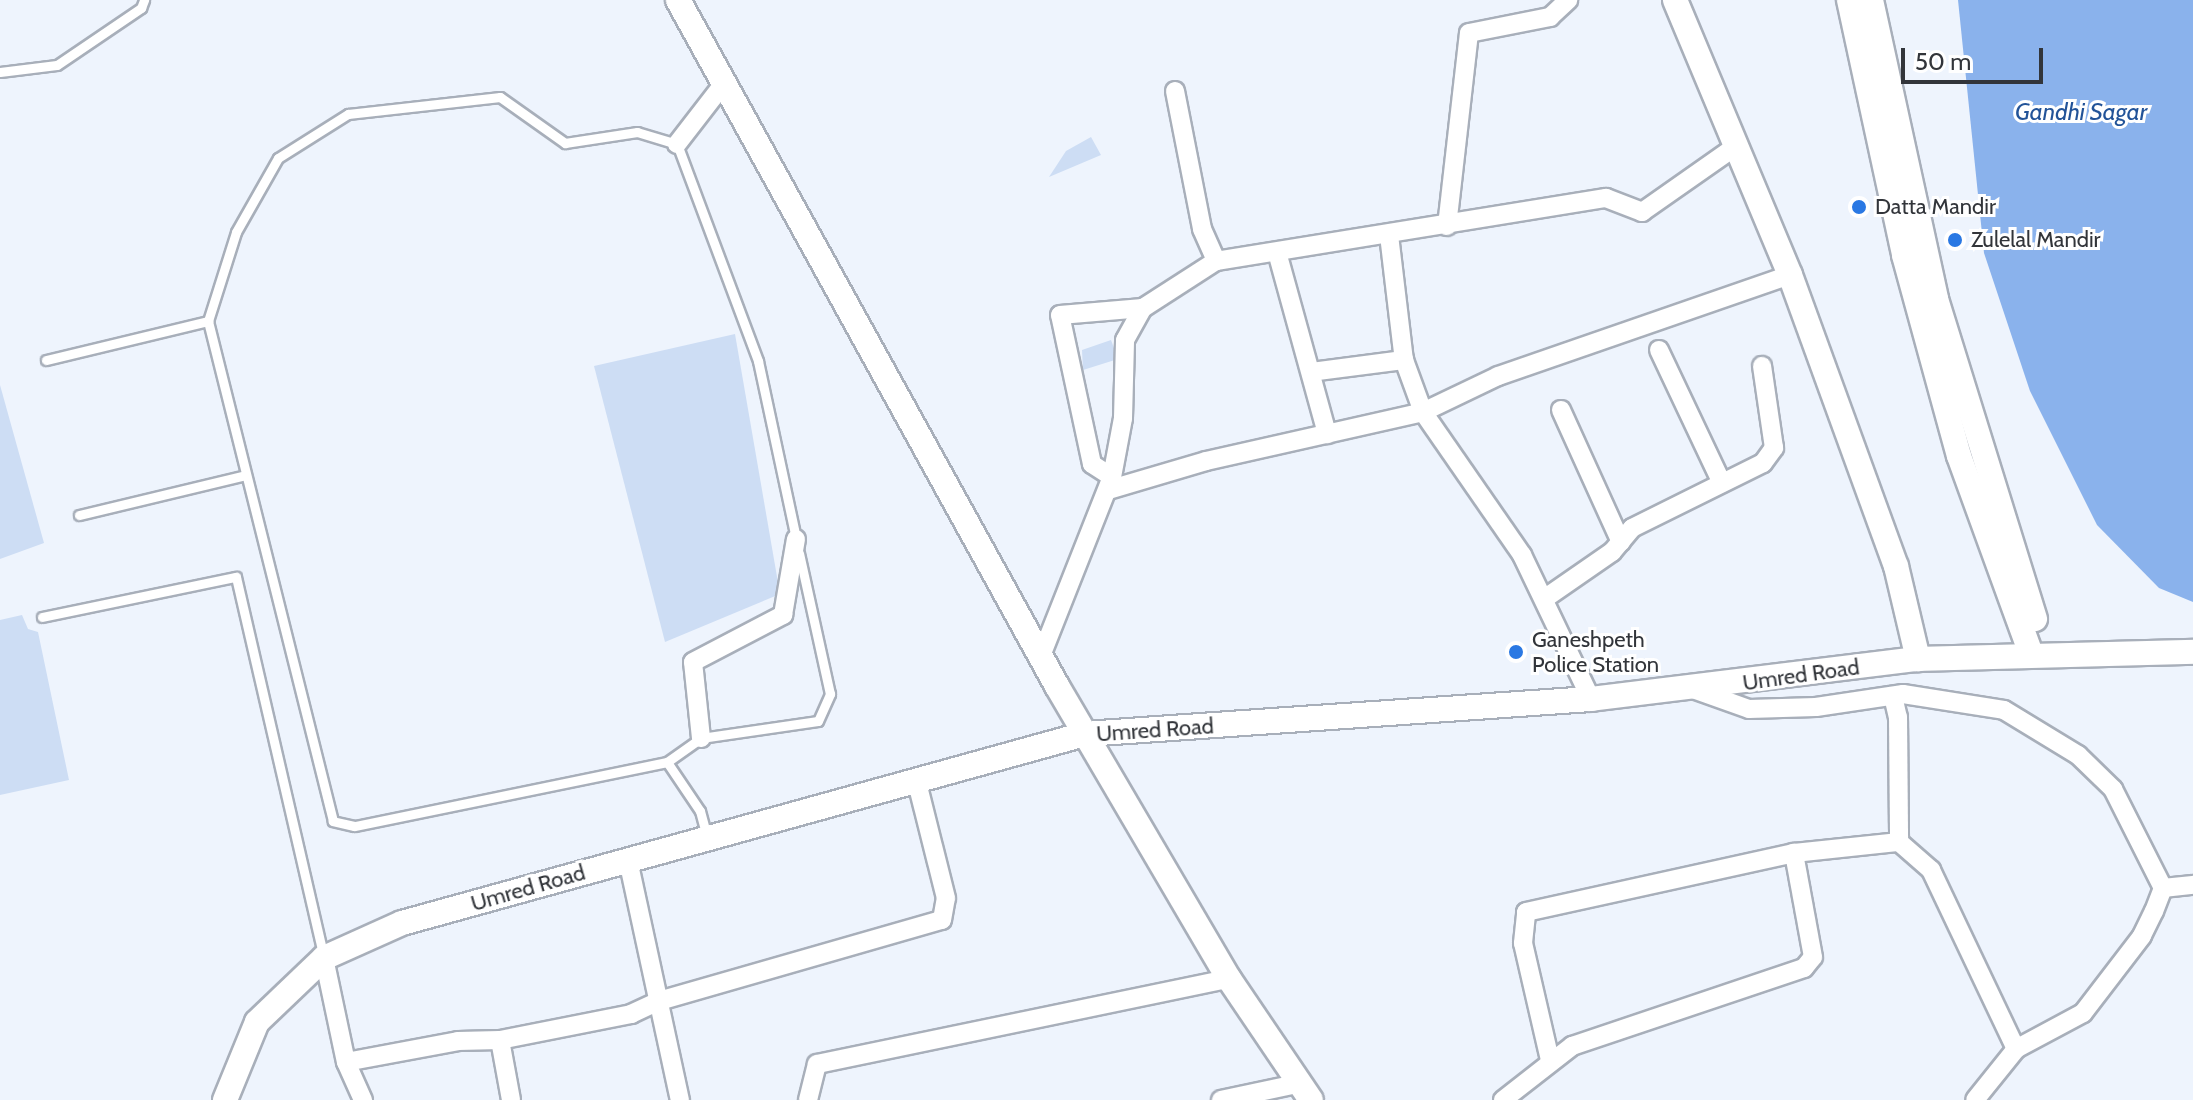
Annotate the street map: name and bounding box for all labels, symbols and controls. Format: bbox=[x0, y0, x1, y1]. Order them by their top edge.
scale bar bbox=[1905, 32, 2047, 82]
text: 50 m bbox=[1915, 47, 1971, 76]
water label: Gandhi Sagar bbox=[2015, 98, 2147, 126]
place label: Datta Mandir bbox=[1875, 194, 1996, 220]
marker: Datta Mandir bbox=[1850, 198, 1868, 216]
place label: Zulelal Mandir bbox=[1971, 227, 2101, 253]
marker: Zulelal Mandir bbox=[1946, 231, 1964, 249]
place label: Ganeshpeth Police Station bbox=[1532, 626, 1659, 678]
marker: Ganeshpeth Police Station bbox=[1507, 643, 1525, 661]
street label: Umred Road bbox=[1741, 654, 1861, 696]
street label: Umred Road bbox=[1095, 713, 1215, 747]
street label: Umred Road bbox=[468, 859, 588, 917]

